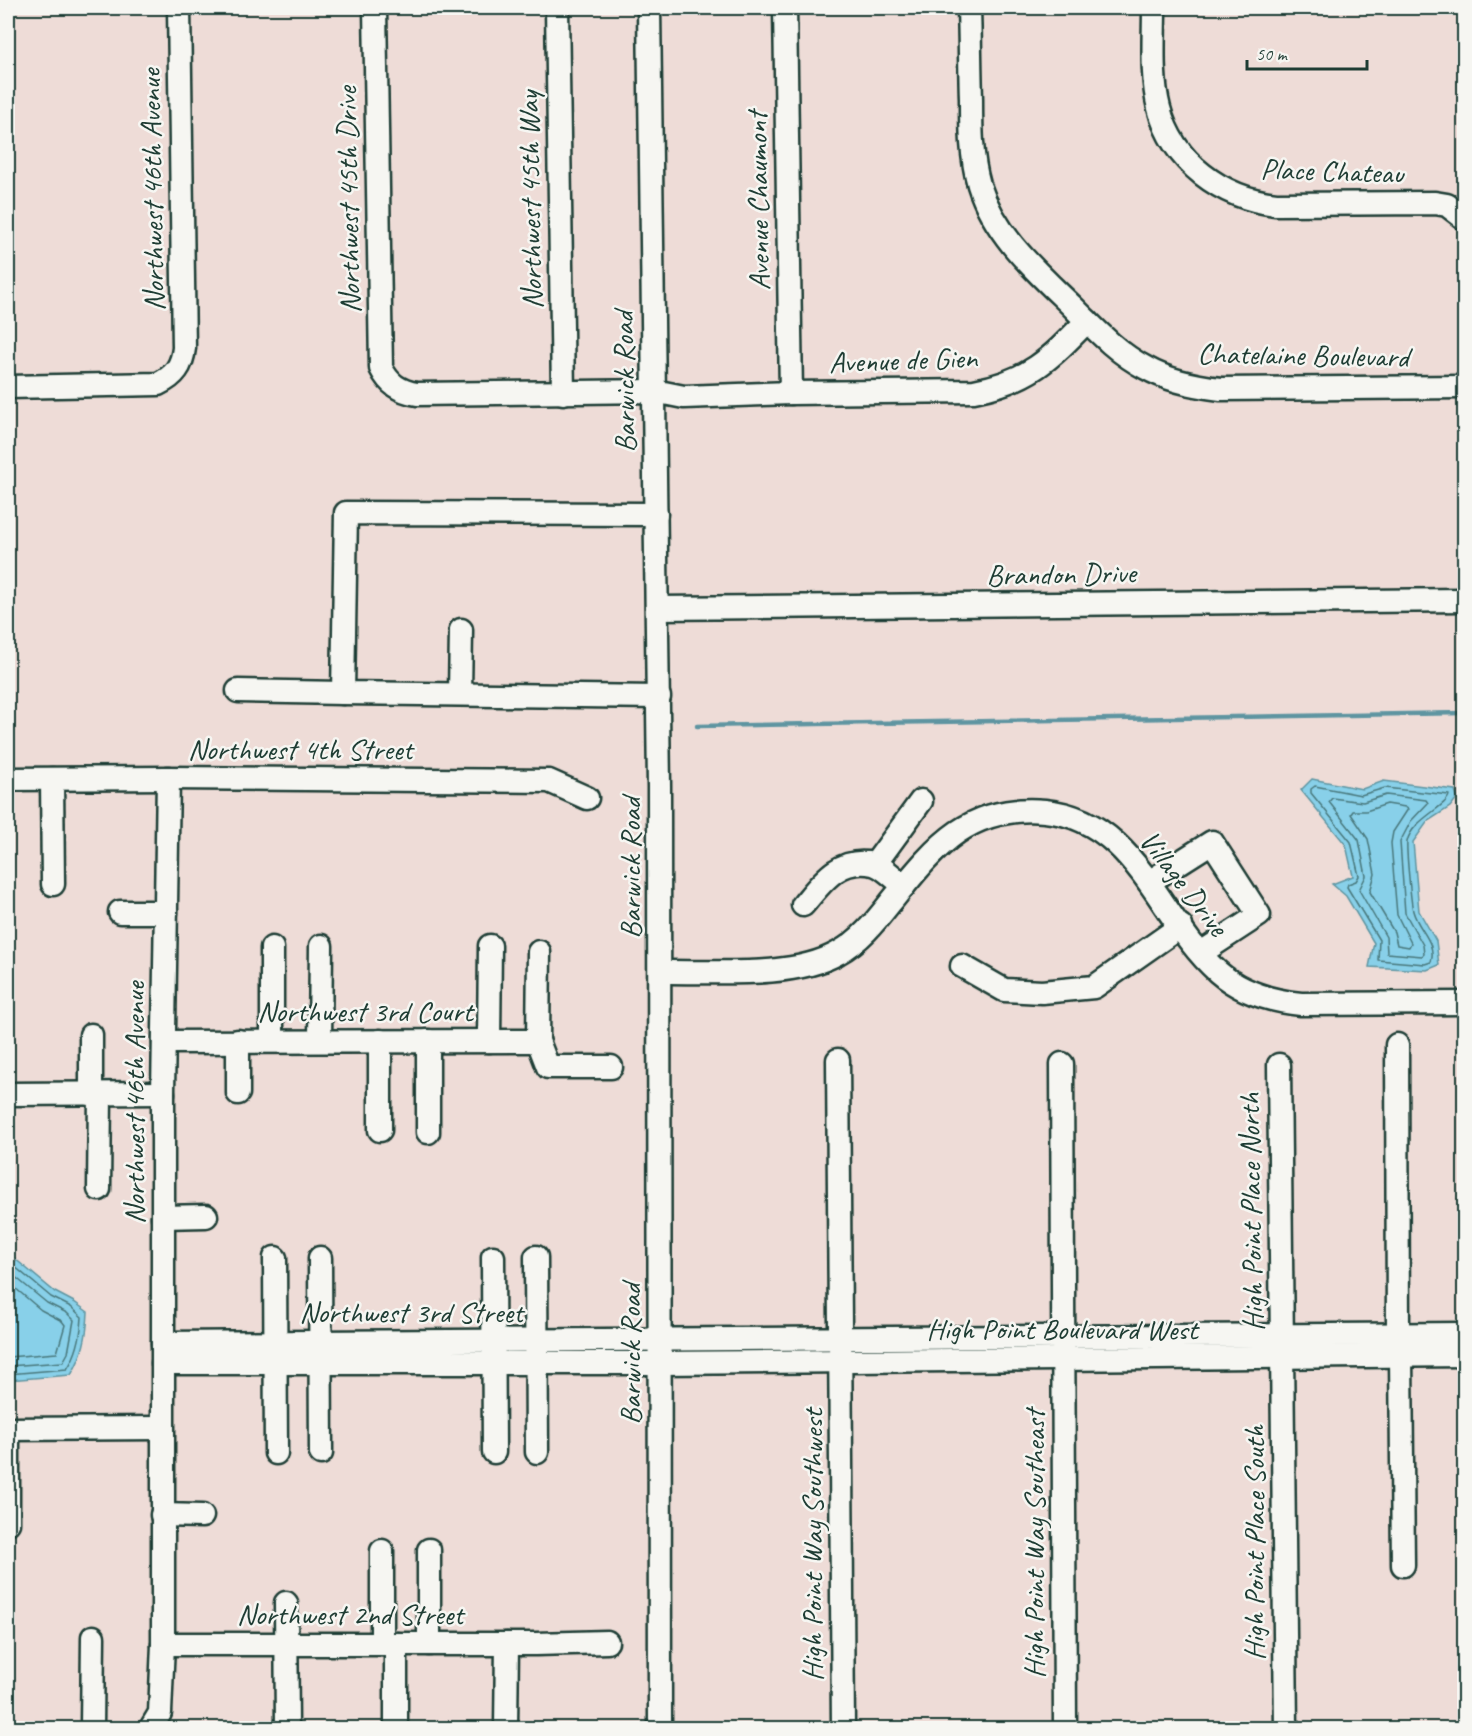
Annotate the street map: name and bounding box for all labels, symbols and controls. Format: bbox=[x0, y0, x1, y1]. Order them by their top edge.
scale bar bbox=[1247, 33, 1367, 71]
text: 50 m bbox=[1256, 43, 1289, 65]
street label: Northwest 46th Avenue bbox=[131, 66, 173, 312]
street label: Northwest 45th Drive bbox=[327, 84, 369, 314]
street label: Northwest 45th Way bbox=[509, 88, 551, 309]
street label: Avenue Chaumont bbox=[737, 107, 779, 291]
street label: Place Chateau bbox=[1260, 150, 1406, 193]
street label: Barwick Road bbox=[604, 307, 644, 453]
street label: Chatelaine Boulevard bbox=[1197, 334, 1413, 376]
street label: Avenue de Gien bbox=[828, 338, 979, 382]
street label: Brandon Drive bbox=[986, 554, 1138, 594]
street label: Northwest 4th Street bbox=[188, 730, 415, 768]
street label: Barwick Road bbox=[611, 793, 649, 939]
street label: Village Drive bbox=[1131, 822, 1239, 945]
street label: Northwest 46th Avenue bbox=[115, 980, 153, 1224]
street label: Northwest 3rd Court bbox=[257, 992, 476, 1030]
street label: High Point Place North bbox=[1230, 1092, 1272, 1331]
street label: Barwick Road bbox=[611, 1279, 649, 1425]
street label: Northwest 3rd Street bbox=[299, 1293, 526, 1331]
street label: High Point Boulevard West bbox=[926, 1310, 1201, 1348]
street label: High Point Way Southeast bbox=[1015, 1405, 1053, 1679]
street label: High Point Way Southwest bbox=[793, 1406, 831, 1681]
street label: High Point Place South bbox=[1235, 1424, 1273, 1661]
street label: Northwest 2nd Street bbox=[237, 1595, 466, 1633]

